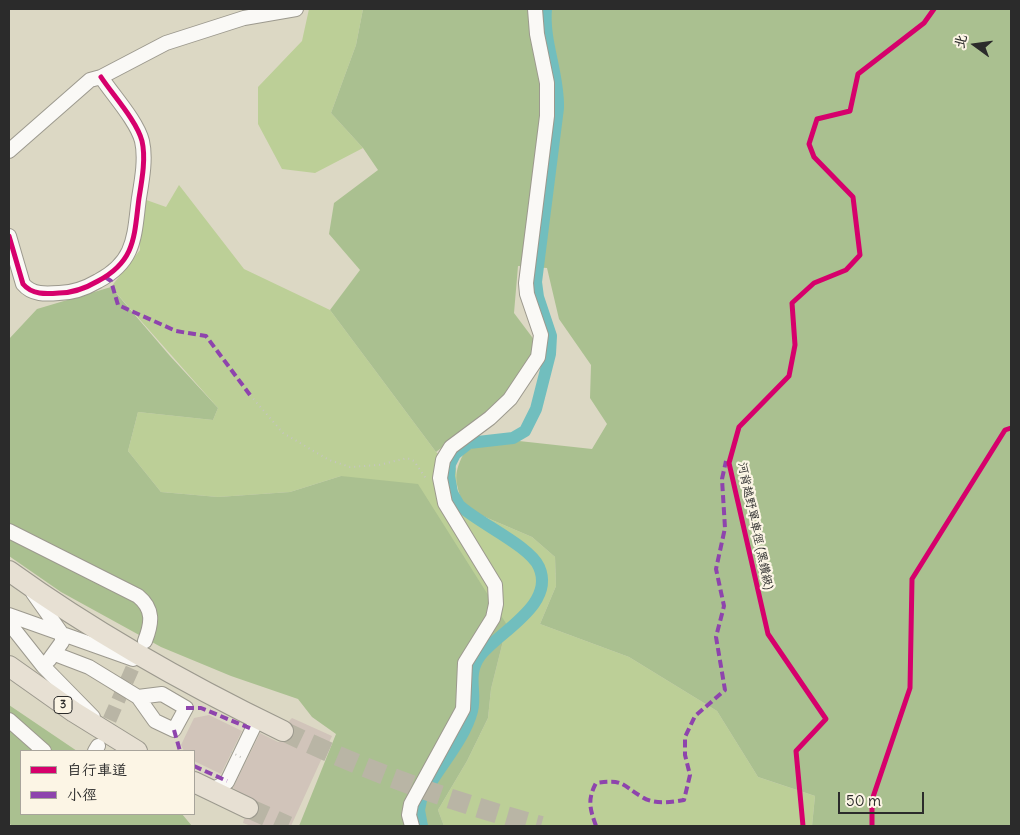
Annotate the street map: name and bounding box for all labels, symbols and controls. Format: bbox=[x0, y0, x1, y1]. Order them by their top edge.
north arrow bbox=[950, 20, 1000, 70]
text: 北 bbox=[950, 32, 971, 50]
street label: 河背越野單車徑 (黑鑽級) bbox=[734, 461, 776, 591]
road number: 3 bbox=[54, 696, 72, 714]
legend bbox=[20, 750, 195, 815]
text: 自行車道 bbox=[67, 760, 127, 779]
scale bar bbox=[840, 782, 926, 814]
text: 小徑 bbox=[67, 785, 97, 804]
text: 50 m bbox=[846, 791, 881, 810]

